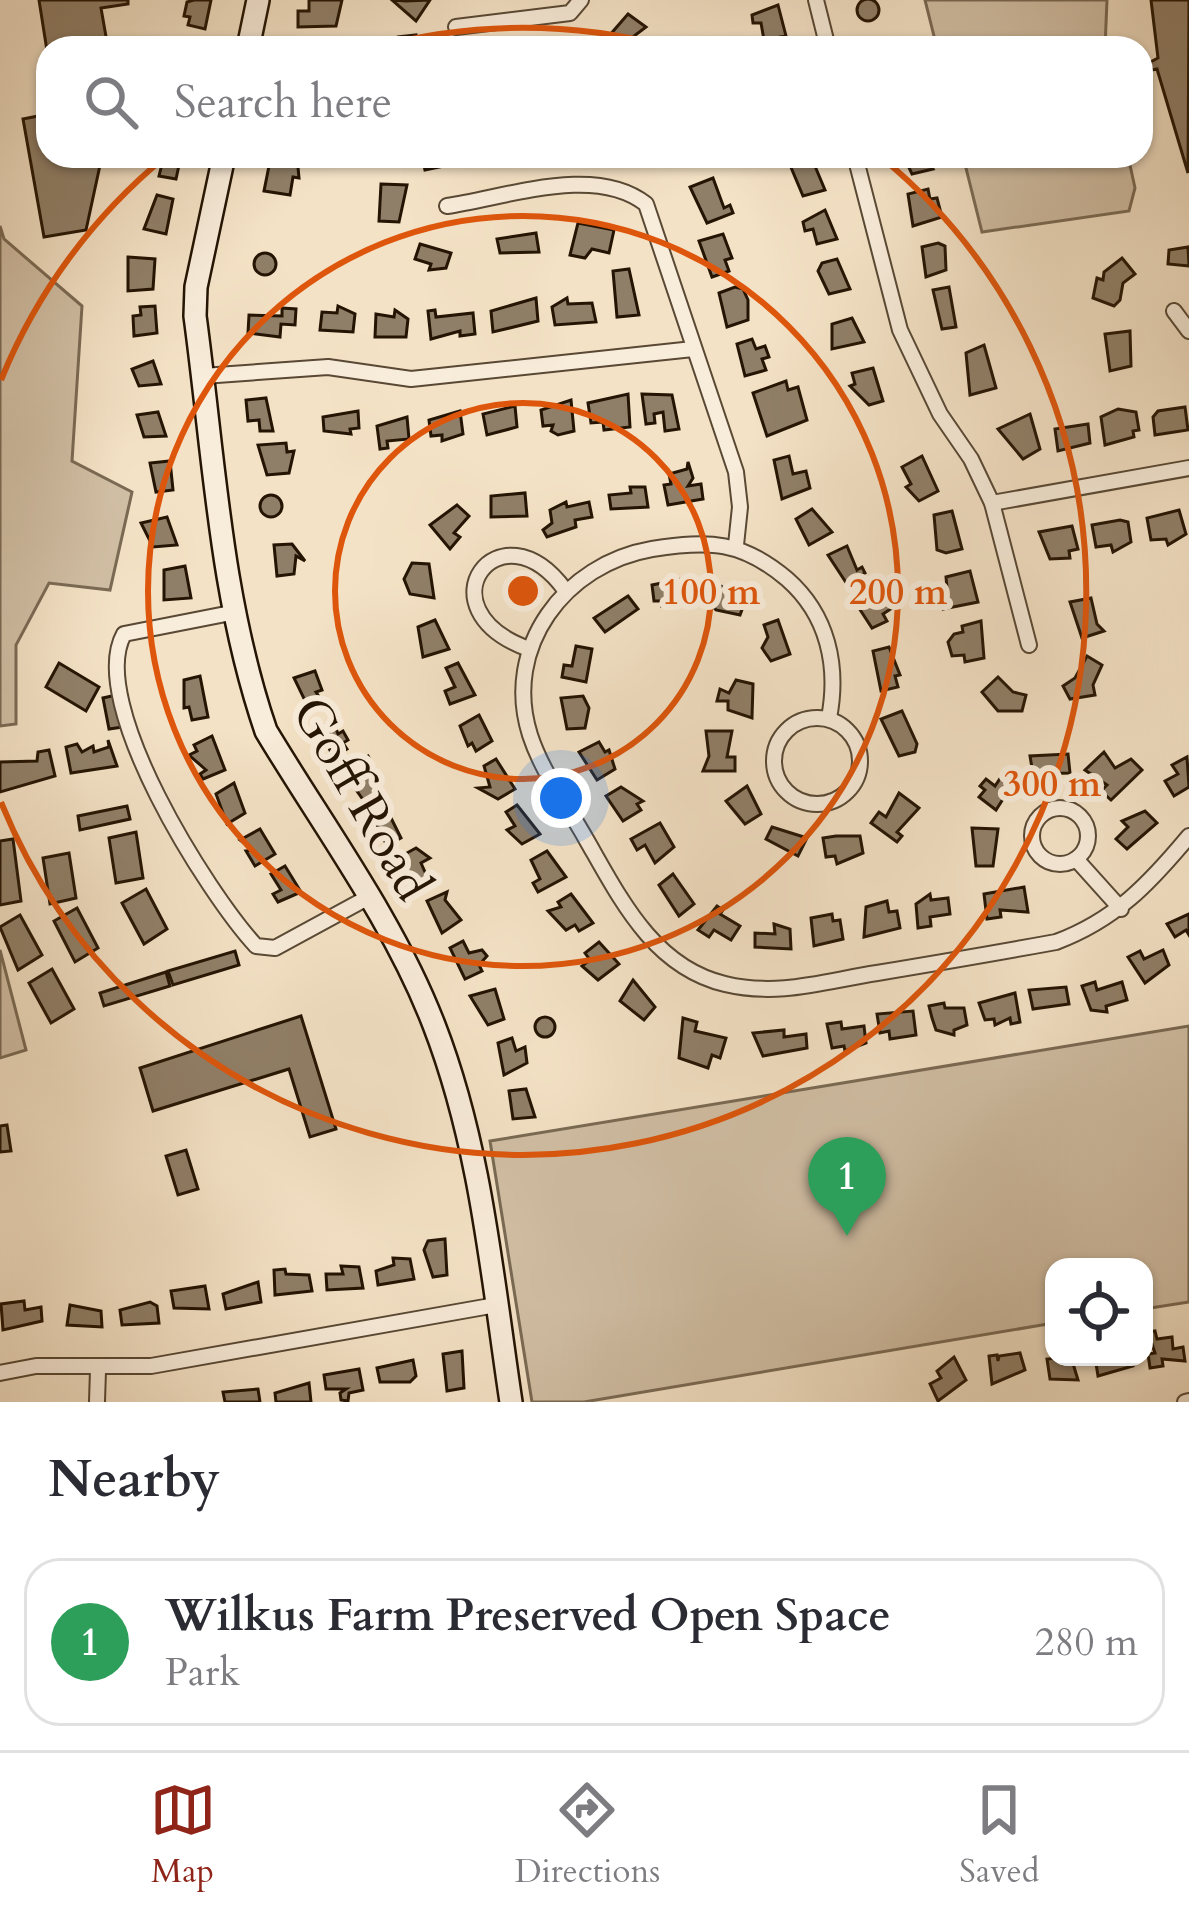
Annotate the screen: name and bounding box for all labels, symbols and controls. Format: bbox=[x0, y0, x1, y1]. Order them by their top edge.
search box bbox=[36, 36, 1153, 168]
icon: search bbox=[78, 69, 144, 135]
text: Search here bbox=[174, 72, 392, 133]
text: 100 m bbox=[662, 568, 761, 617]
text: 200 m bbox=[849, 568, 948, 617]
centre of rings bbox=[502, 570, 544, 612]
street label: Goff Road bbox=[275, 684, 448, 914]
text: 300 m bbox=[1003, 760, 1102, 809]
your location bbox=[531, 768, 591, 828]
pin: 1 bbox=[808, 1137, 886, 1236]
map controls bbox=[1045, 1258, 1153, 1366]
button: locate bbox=[1045, 1258, 1153, 1366]
text: Nearby bbox=[48, 1445, 220, 1515]
text: Wilkus Farm Preserved Open Space bbox=[165, 1585, 891, 1646]
text: 1 bbox=[80, 1616, 100, 1669]
text: 280 m bbox=[1035, 1616, 1138, 1669]
text: Park bbox=[165, 1646, 240, 1699]
tab: Map bbox=[150, 1777, 216, 1894]
tab: Directions bbox=[515, 1777, 660, 1894]
tab: Saved bbox=[959, 1777, 1039, 1894]

